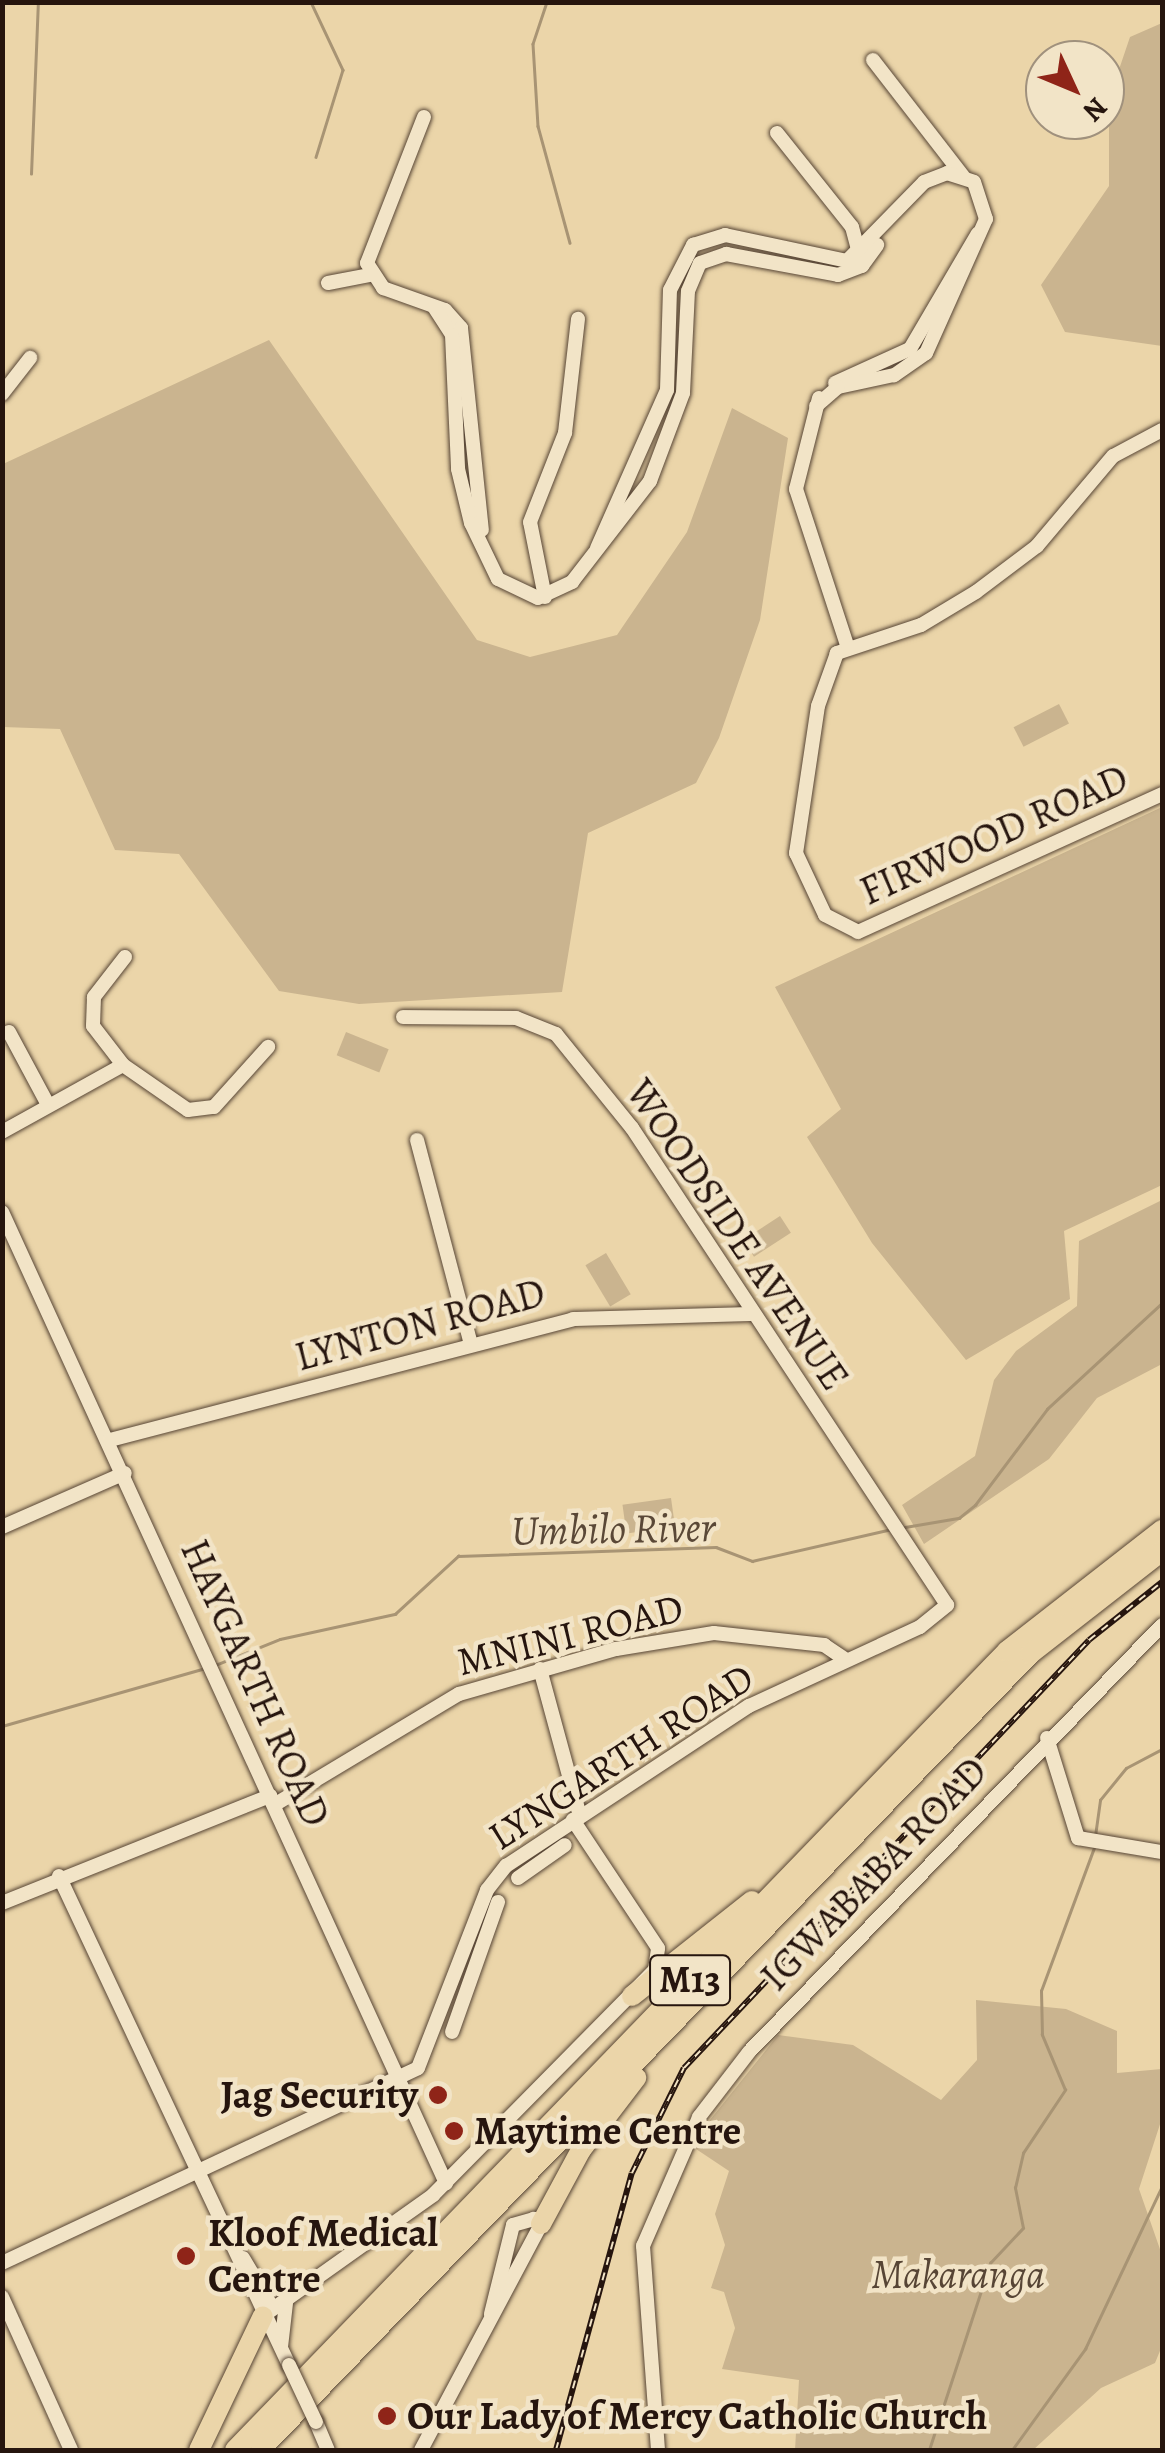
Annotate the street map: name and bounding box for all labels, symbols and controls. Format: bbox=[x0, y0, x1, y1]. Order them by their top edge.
north arrow bbox=[1025, 40, 1125, 140]
text: N bbox=[1074, 89, 1116, 130]
street label: FIRWOOD ROAD bbox=[852, 754, 1136, 916]
street label: WOODSIDE AVENUE bbox=[615, 1071, 859, 1399]
street label: LYNTON ROAD bbox=[290, 1269, 550, 1381]
water label: Umbilo River bbox=[510, 1502, 716, 1556]
street label: HAYGARTH ROAD bbox=[170, 1532, 340, 1834]
street label: MNINI ROAD bbox=[452, 1584, 688, 1686]
street label: LYNGARTH ROAD bbox=[480, 1653, 762, 1861]
street label: IGWABABA ROAD bbox=[751, 1748, 997, 2000]
road number: M13 bbox=[648, 1947, 732, 2013]
place label: Jag Security bbox=[220, 2071, 418, 2119]
marker: Jag Security bbox=[427, 2084, 449, 2106]
place label: Maytime Centre bbox=[474, 2107, 741, 2155]
marker: Maytime Centre bbox=[443, 2120, 465, 2142]
place label: Kloof Medical Centre bbox=[208, 2209, 438, 2303]
marker: Kloof Medical Centre bbox=[173, 2243, 199, 2269]
park label: Makaranga bbox=[871, 2251, 1045, 2299]
place label: Our Lady of Mercy Catholic Church bbox=[407, 2392, 987, 2440]
marker: Our Lady of Mercy Catholic Church bbox=[376, 2405, 398, 2427]

